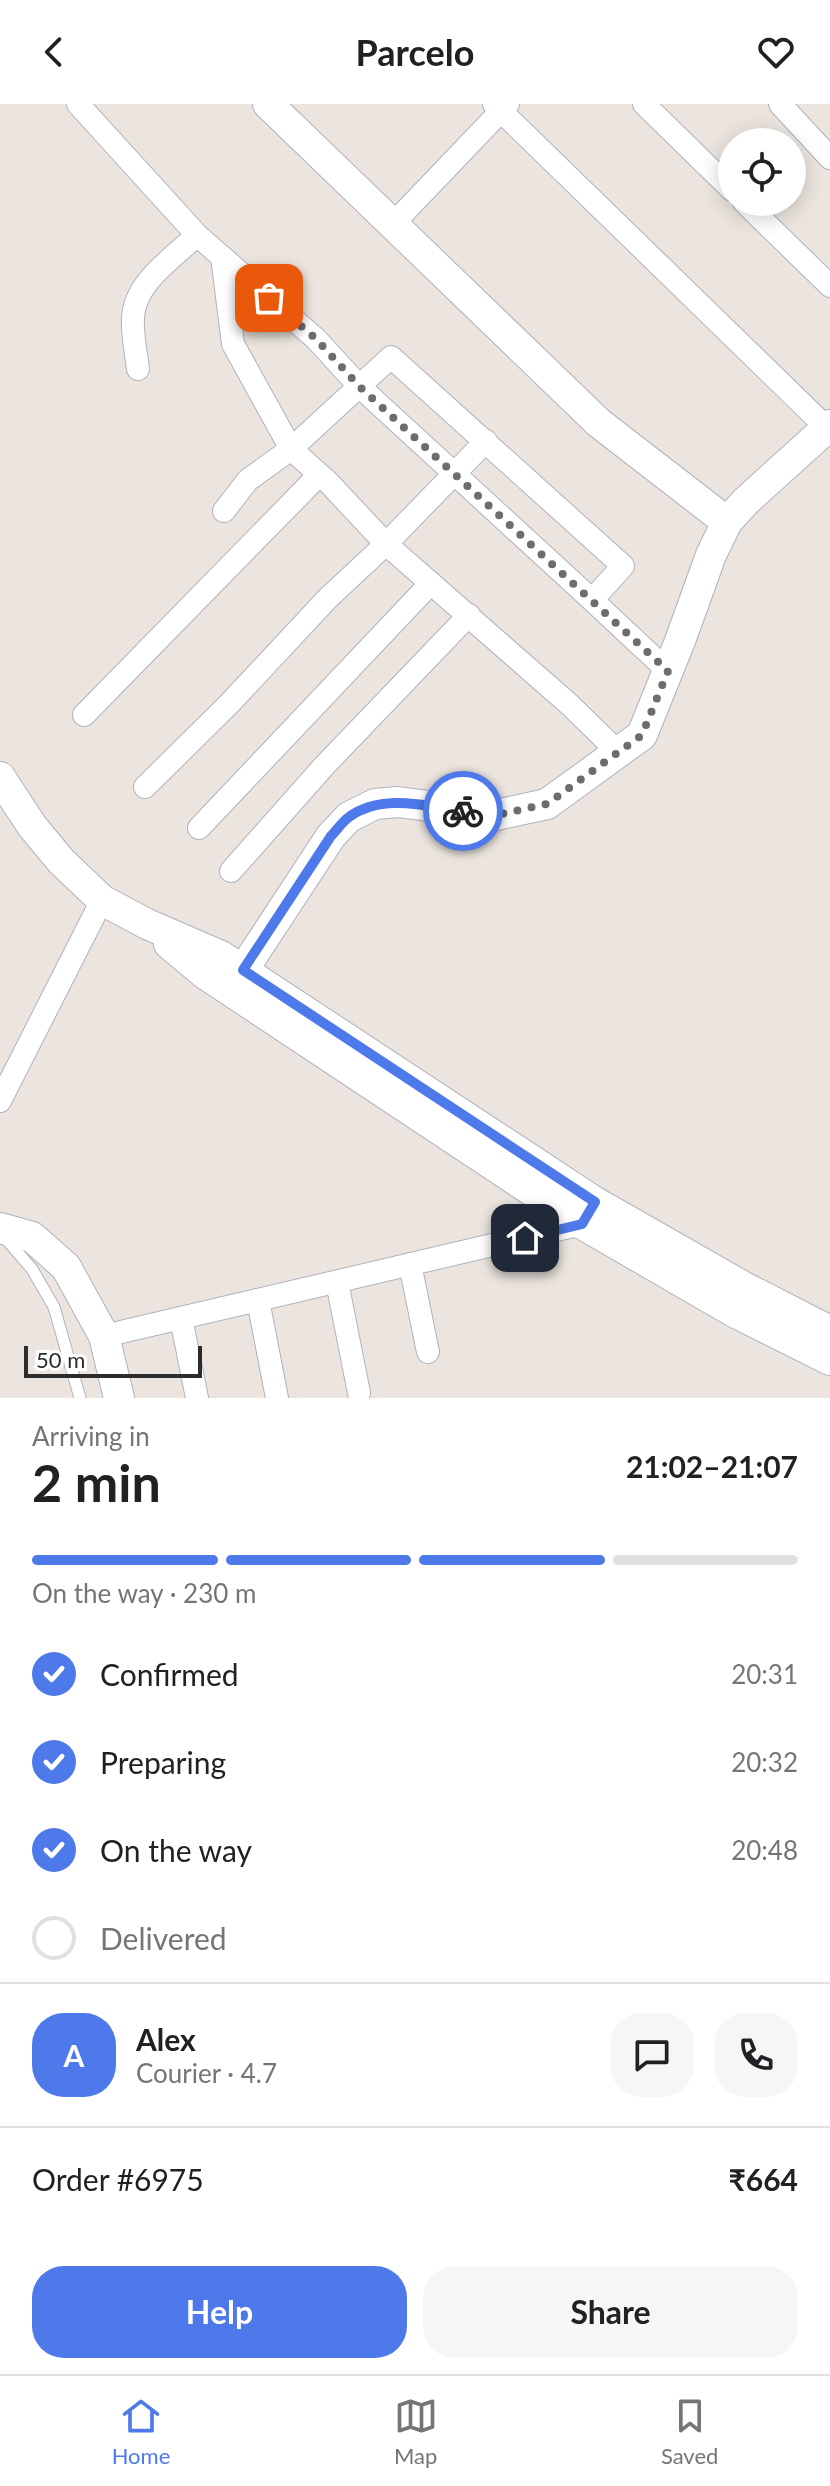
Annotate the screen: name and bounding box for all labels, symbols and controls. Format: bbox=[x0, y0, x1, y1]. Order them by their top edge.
icon: back bbox=[32, 30, 76, 74]
text: Parcelo bbox=[356, 30, 474, 74]
icon: heart bbox=[754, 30, 798, 74]
map controls bbox=[718, 128, 806, 216]
button: locate bbox=[718, 128, 806, 216]
pin bbox=[235, 264, 303, 332]
icon: bag bbox=[247, 276, 291, 320]
courier bbox=[423, 771, 503, 851]
icon: bike bbox=[441, 789, 485, 833]
pin bbox=[491, 1204, 559, 1272]
icon: home bbox=[503, 1216, 547, 1260]
scale bar bbox=[24, 1342, 202, 1378]
text: 50 m bbox=[36, 1346, 85, 1373]
text: Arriving in bbox=[32, 1420, 150, 1452]
text: 21:02–21:07 bbox=[626, 1448, 798, 1484]
text: 2 min bbox=[32, 1451, 161, 1513]
text: On the way · 230 m bbox=[32, 1577, 256, 1609]
icon: check bbox=[32, 1652, 76, 1696]
text: Confirmed bbox=[100, 1656, 239, 1692]
text: 20:31 bbox=[731, 1658, 798, 1690]
icon: check bbox=[32, 1740, 76, 1784]
text: Preparing bbox=[100, 1744, 226, 1780]
text: 20:32 bbox=[731, 1746, 798, 1778]
icon: check bbox=[32, 1828, 76, 1872]
text: On the way bbox=[100, 1832, 252, 1868]
text: 20:48 bbox=[731, 1834, 798, 1866]
text: Delivered bbox=[100, 1920, 227, 1956]
button: chat bbox=[610, 2013, 694, 2097]
button: phone bbox=[714, 2013, 798, 2097]
text: Alex bbox=[136, 2021, 196, 2057]
text: A bbox=[64, 2037, 84, 2073]
text: Courier · 4.7 bbox=[136, 2057, 277, 2089]
text: Order #6975 bbox=[32, 2161, 204, 2197]
text: ₹664 bbox=[728, 2161, 798, 2197]
button: Help bbox=[32, 2266, 407, 2358]
button: Share bbox=[423, 2266, 798, 2358]
tab: Home bbox=[112, 2394, 170, 2469]
tab: Map bbox=[394, 2394, 438, 2469]
tab: Saved bbox=[661, 2394, 718, 2469]

